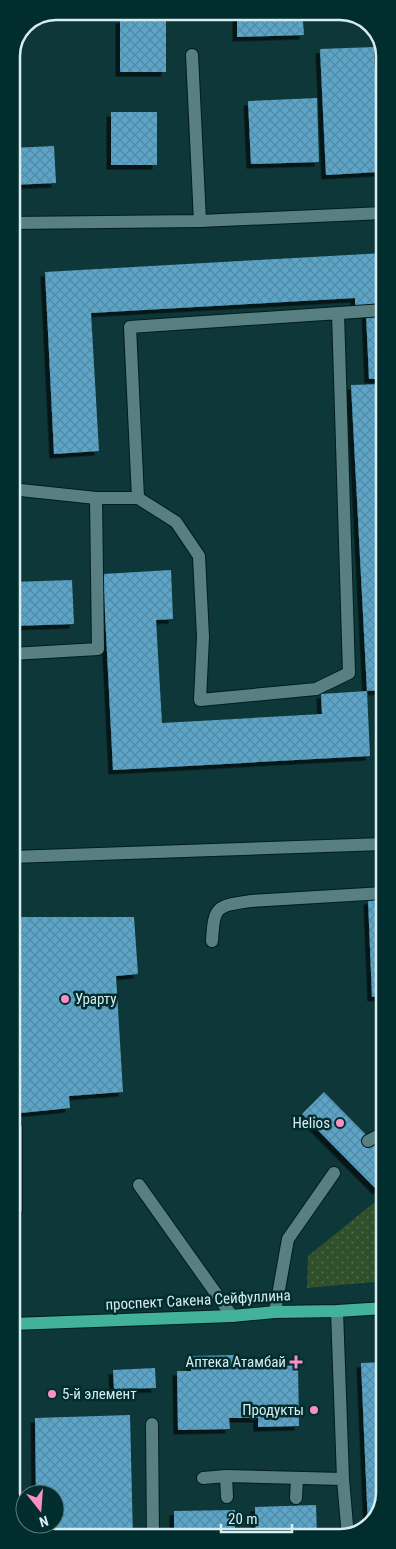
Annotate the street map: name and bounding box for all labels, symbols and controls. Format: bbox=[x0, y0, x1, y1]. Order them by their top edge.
place label: Урарту bbox=[75, 990, 117, 1008]
marker: Урарту bbox=[59, 993, 71, 1005]
place label: Helios bbox=[292, 1114, 330, 1132]
marker: Helios bbox=[334, 1117, 346, 1129]
street label: проспект Сакена Сейфуллина bbox=[105, 1286, 291, 1314]
place label: Аптека Атамбай bbox=[186, 1353, 286, 1371]
marker: Аптека Атамбай bbox=[290, 1356, 302, 1368]
place label: 5-й элемент bbox=[62, 1385, 137, 1403]
marker: 5-й элемент bbox=[46, 1388, 58, 1400]
place label: Продукты bbox=[242, 1401, 304, 1419]
marker: Продукты bbox=[308, 1404, 320, 1416]
north arrow bbox=[15, 1484, 65, 1534]
scale bar bbox=[221, 1502, 292, 1534]
text: 20 m bbox=[228, 1510, 258, 1528]
text: N bbox=[37, 1513, 50, 1530]

